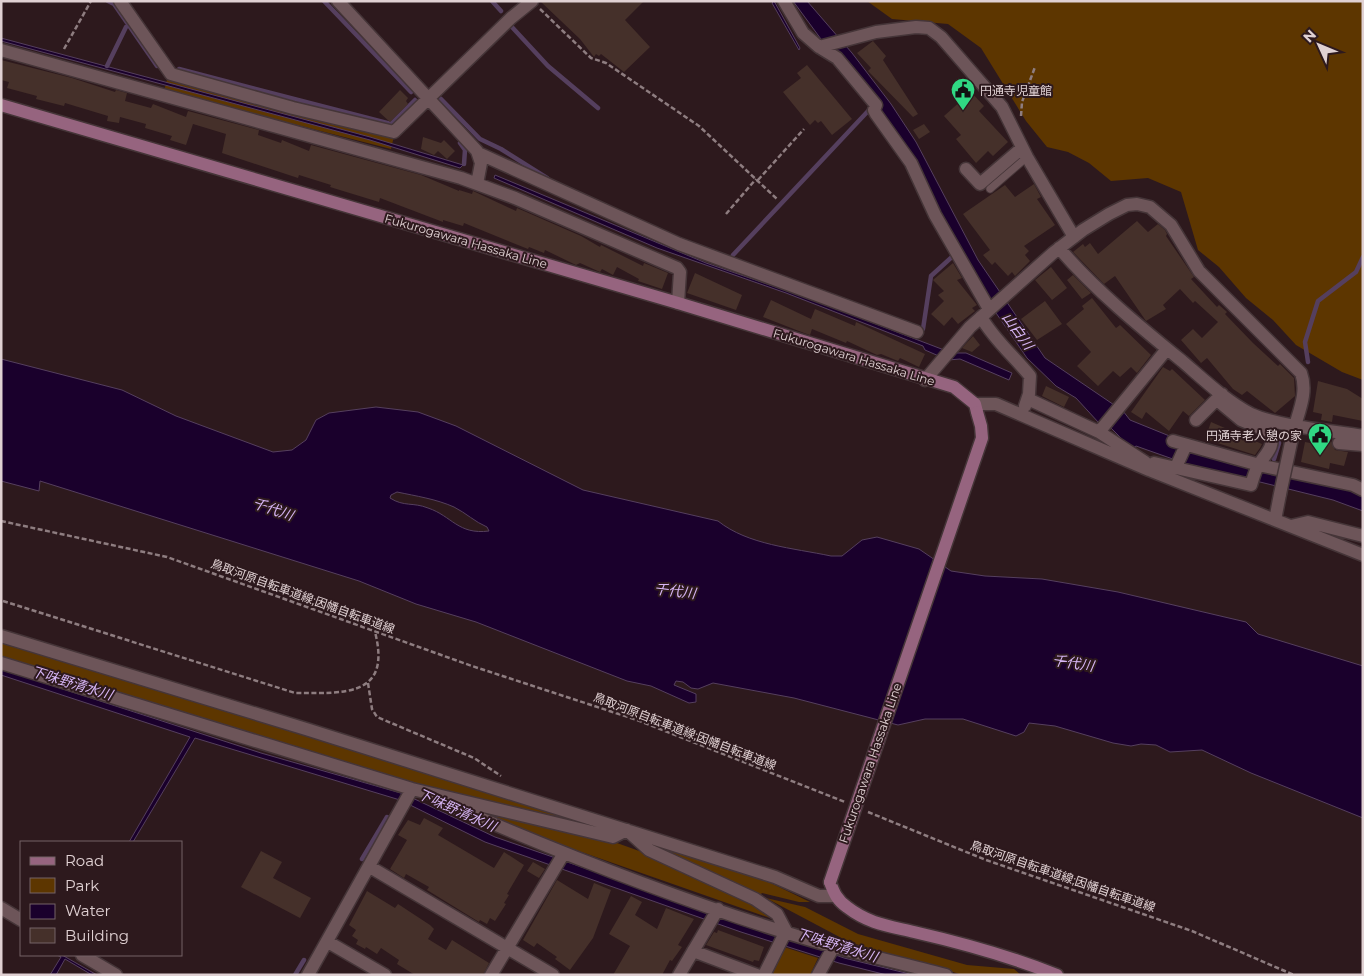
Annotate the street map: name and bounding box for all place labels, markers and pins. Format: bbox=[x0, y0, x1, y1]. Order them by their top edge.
public building icon: 円通寺児童館 bbox=[950, 77, 976, 111]
place label: 円通寺児童館 bbox=[980, 83, 1052, 98]
public building icon: 円通寺老人憩の家 bbox=[1307, 422, 1333, 456]
place label: 円通寺老人憩の家 bbox=[1206, 428, 1302, 443]

